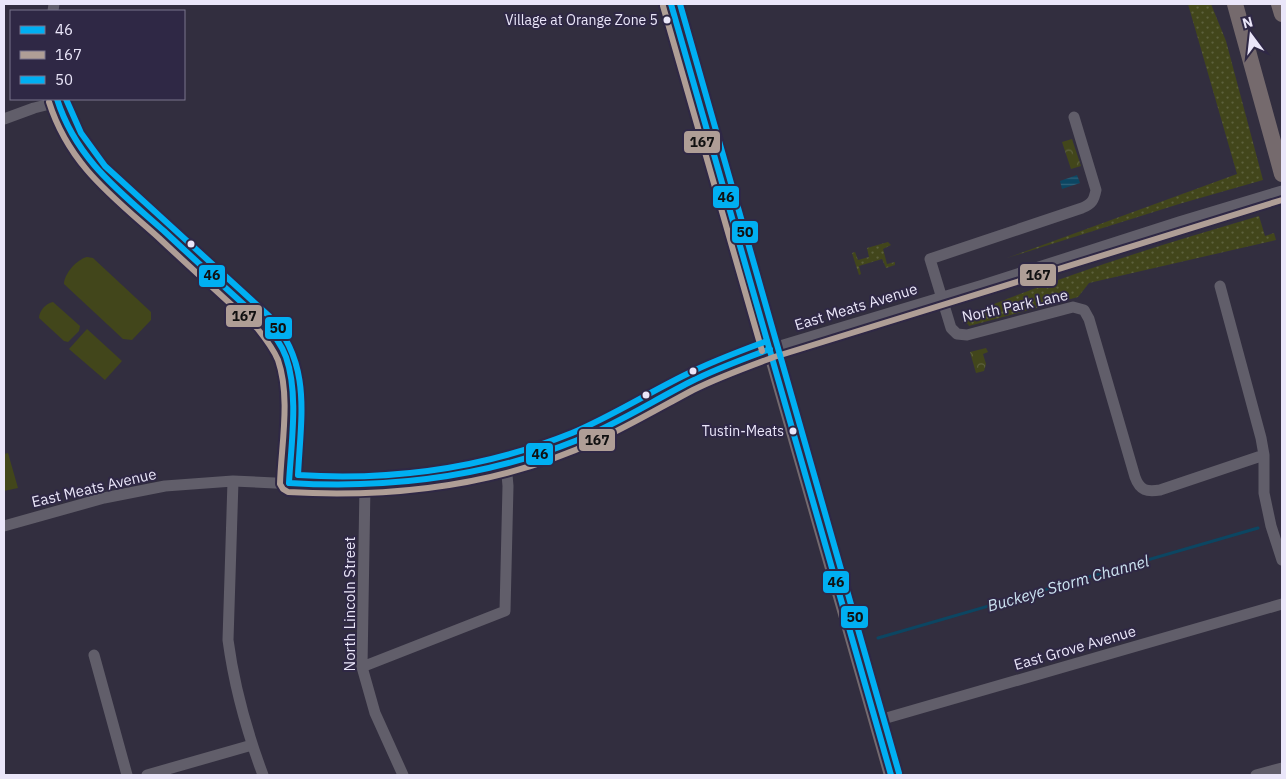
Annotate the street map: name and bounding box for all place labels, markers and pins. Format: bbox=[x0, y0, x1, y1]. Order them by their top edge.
place label: Village at Orange Zone 5 bbox=[505, 11, 658, 29]
marker: Village at Orange Zone 5 bbox=[662, 15, 672, 25]
unlabelled marker bbox=[186, 239, 196, 249]
unlabelled marker bbox=[688, 366, 698, 376]
unlabelled marker bbox=[641, 390, 651, 400]
place label: Tustin-Meats bbox=[702, 422, 784, 440]
marker: Tustin-Meats bbox=[788, 426, 798, 436]

